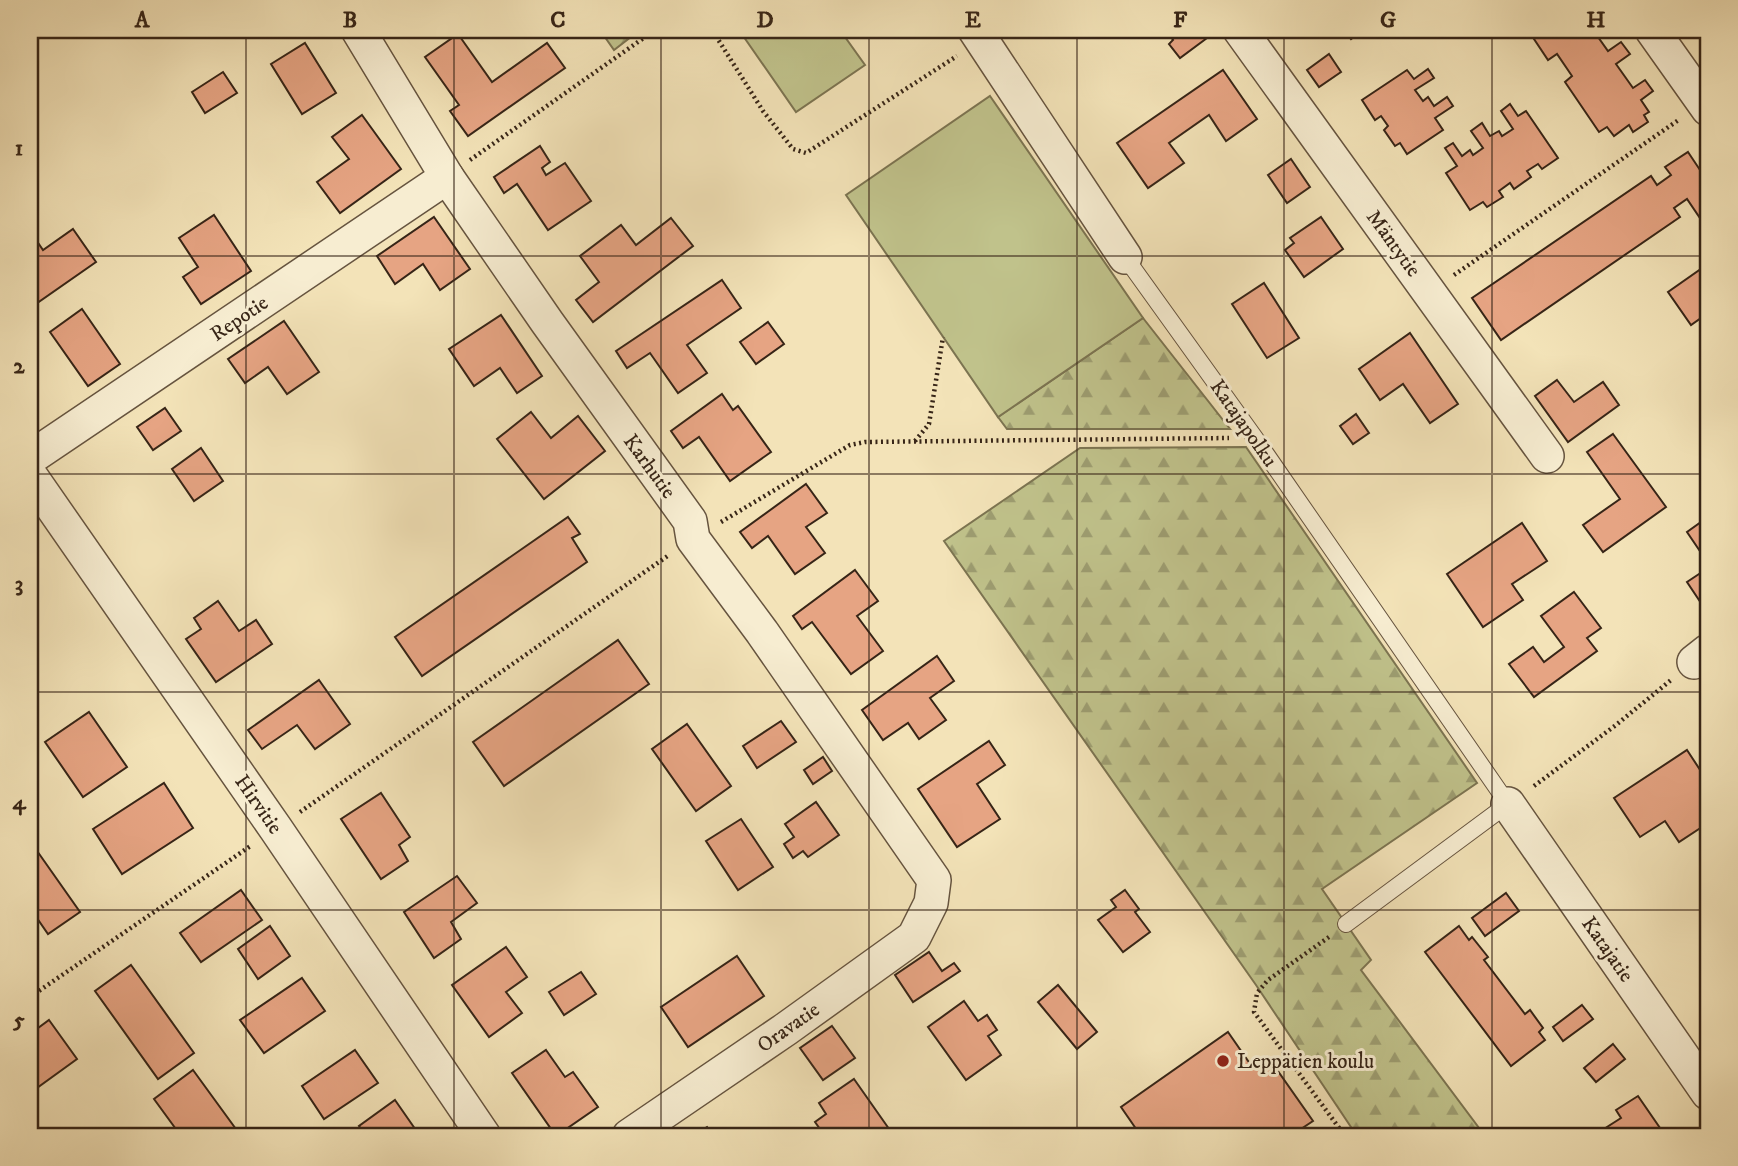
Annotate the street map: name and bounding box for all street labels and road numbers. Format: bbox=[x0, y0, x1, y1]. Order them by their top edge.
street label: Mäntytie bbox=[1360, 205, 1426, 282]
street label: Repotie bbox=[206, 290, 274, 348]
street label: Katajapolku bbox=[1204, 375, 1283, 472]
street label: Karhutie bbox=[617, 429, 681, 504]
street label: Hirvitie bbox=[228, 770, 288, 840]
street label: Katajatie bbox=[1575, 912, 1639, 988]
street label: Oravatie bbox=[752, 997, 825, 1059]

